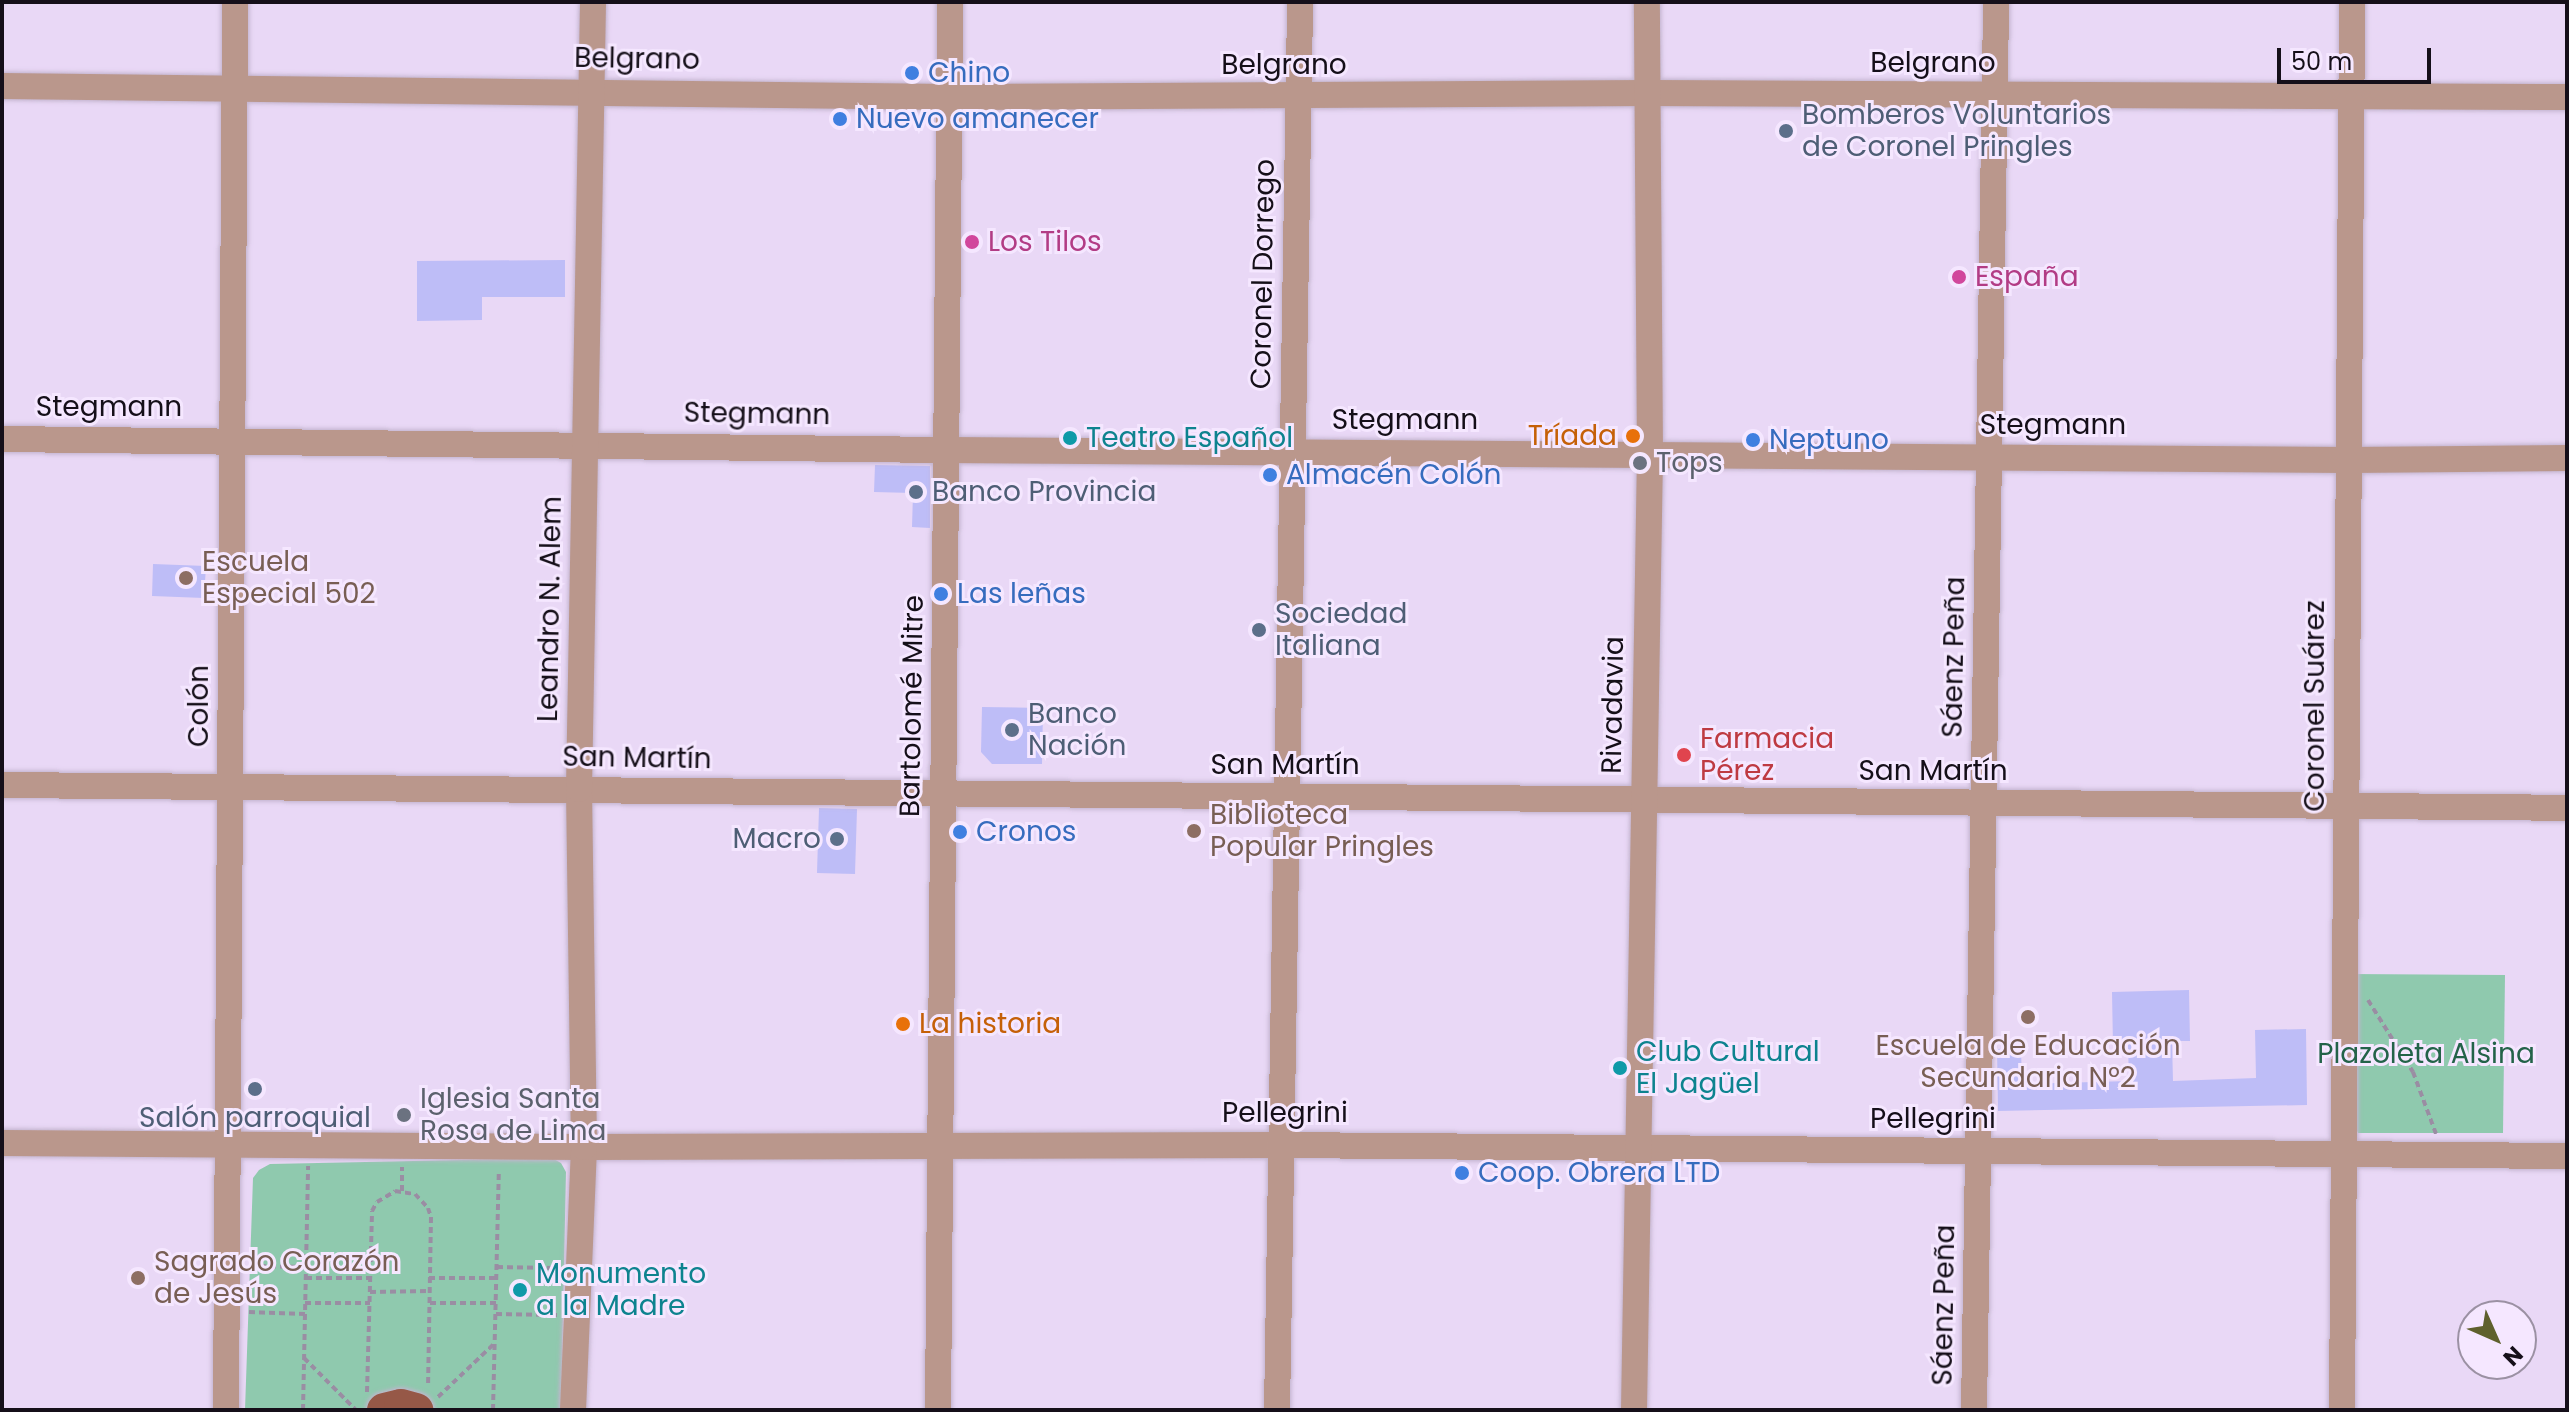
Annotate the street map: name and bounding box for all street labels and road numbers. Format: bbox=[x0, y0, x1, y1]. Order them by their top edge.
street label: Belgrano bbox=[574, 41, 700, 77]
street label: Belgrano bbox=[1870, 46, 1996, 80]
street label: Belgrano bbox=[1221, 48, 1347, 82]
street label: Coronel Dorrego bbox=[1244, 159, 1282, 389]
street label: Stegmann bbox=[36, 390, 182, 424]
street label: Stegmann bbox=[683, 396, 831, 432]
street label: Stegmann bbox=[1332, 403, 1478, 437]
street label: Stegmann bbox=[1980, 408, 2126, 442]
street label: Leandro N. Alem bbox=[531, 496, 569, 722]
street label: Sáenz Peña bbox=[1936, 576, 1972, 738]
street label: Bartolomé Mitre bbox=[893, 595, 931, 817]
street label: Coronel Suárez bbox=[2298, 600, 2332, 812]
street label: Rivadavia bbox=[1595, 636, 1631, 774]
street label: Colón bbox=[182, 665, 216, 747]
street label: San Martín bbox=[562, 740, 712, 776]
street label: San Martín bbox=[1210, 748, 1360, 782]
street label: San Martín bbox=[1858, 754, 2008, 788]
street label: Pellegrini bbox=[1222, 1096, 1348, 1130]
street label: Pellegrini bbox=[1870, 1102, 1996, 1136]
street label: Sáenz Peña bbox=[1926, 1224, 1962, 1386]

